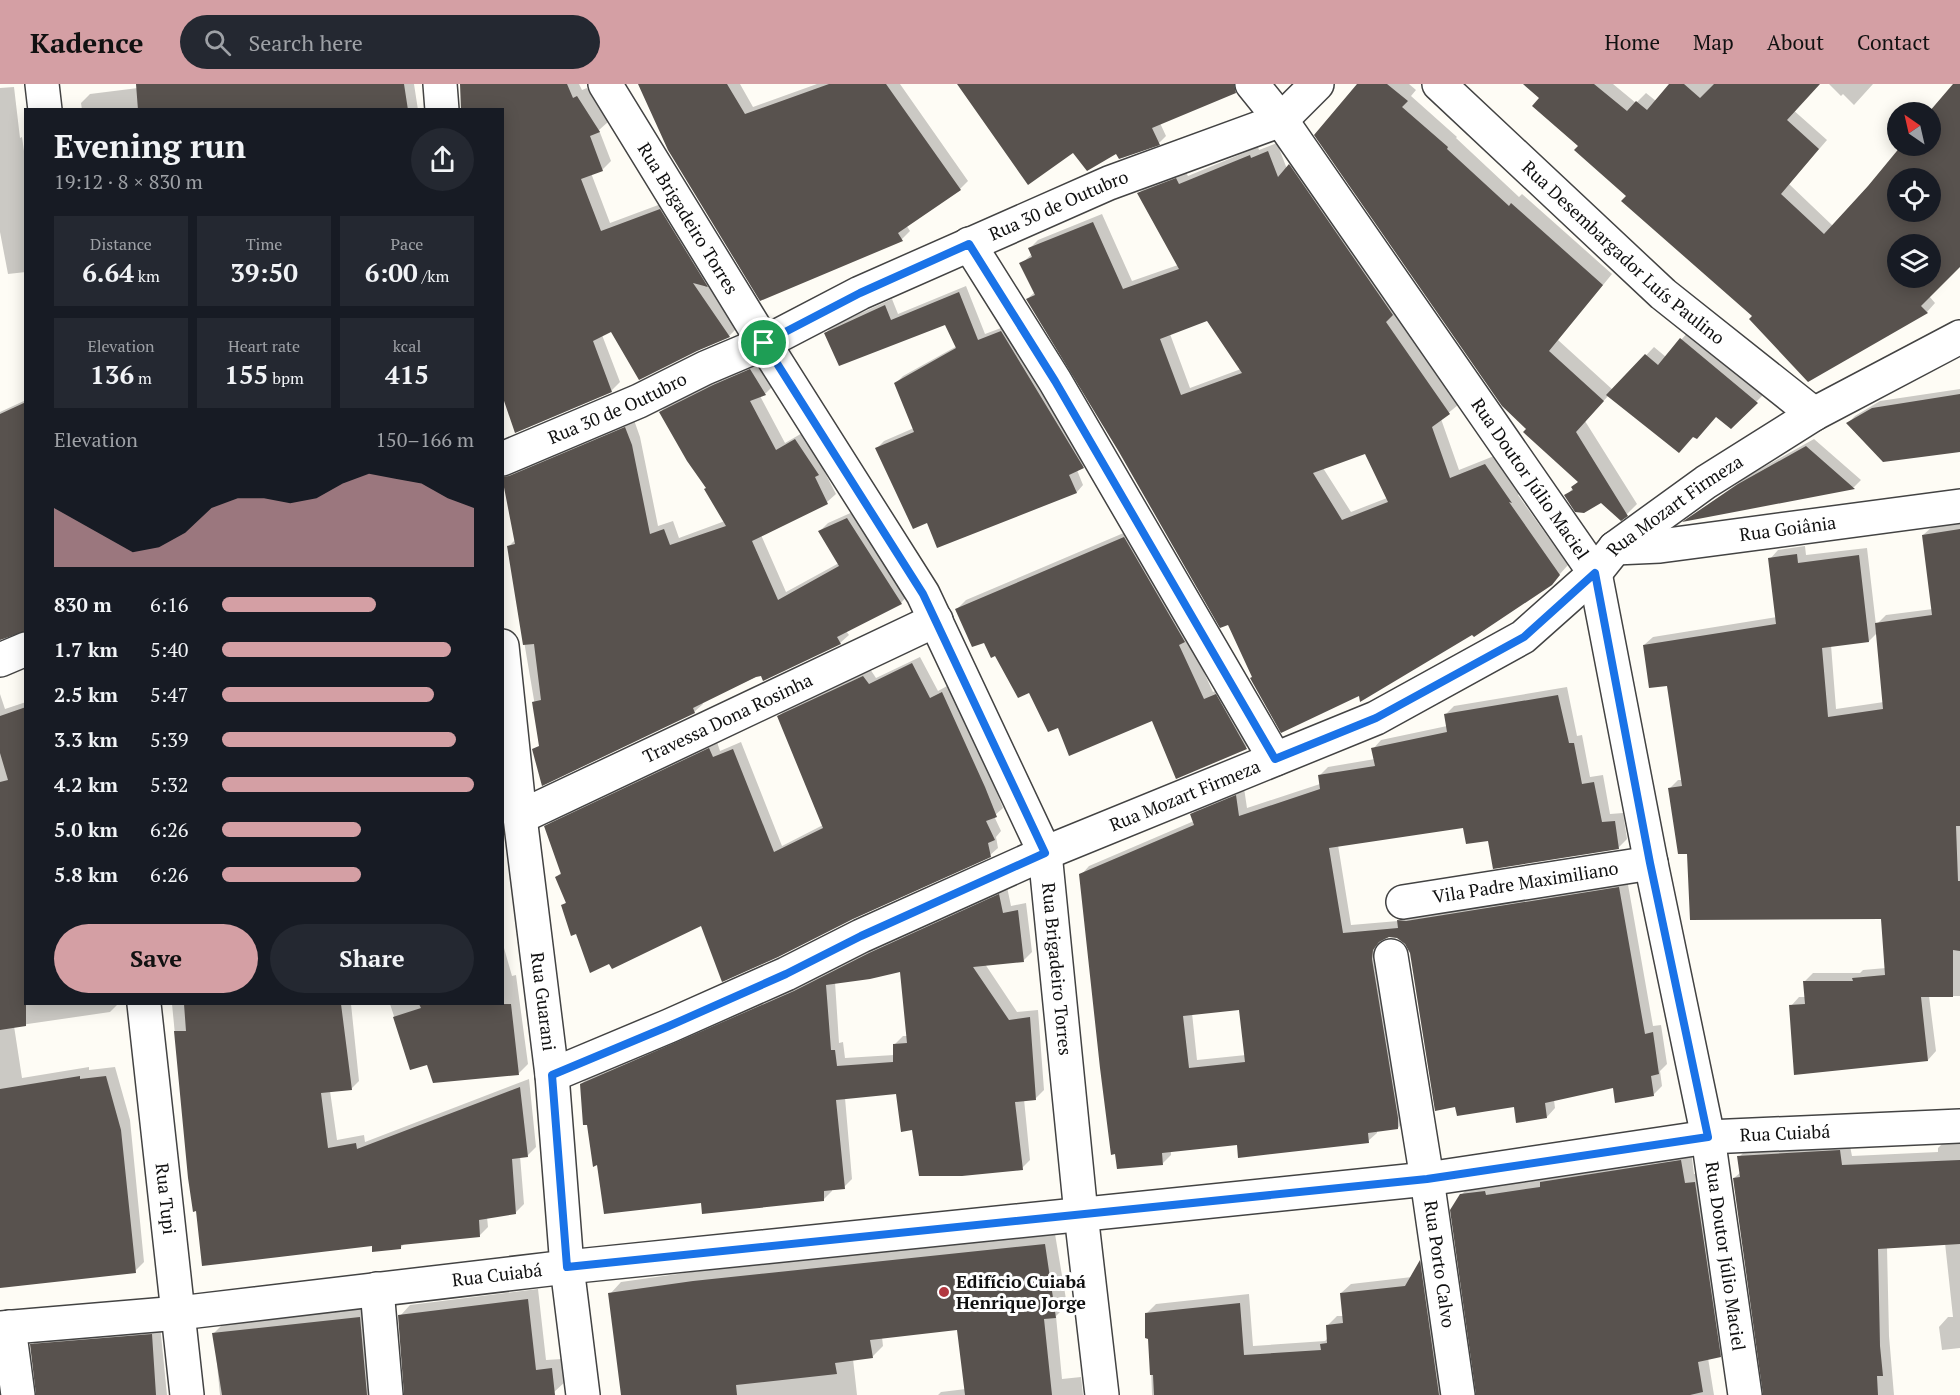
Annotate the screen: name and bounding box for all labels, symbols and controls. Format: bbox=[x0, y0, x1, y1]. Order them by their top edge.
search box bbox=[180, 15, 600, 69]
text: Kadence bbox=[30, 24, 144, 61]
icon: search bbox=[201, 26, 234, 59]
text: Search here bbox=[249, 28, 363, 57]
text: Home bbox=[1604, 28, 1660, 56]
text: Map bbox=[1693, 28, 1734, 56]
text: About bbox=[1767, 28, 1824, 56]
text: Contact bbox=[1857, 28, 1930, 56]
north arrow bbox=[1887, 102, 1941, 156]
map controls bbox=[1887, 102, 1941, 288]
text: Evening run bbox=[54, 124, 246, 167]
button: share bbox=[411, 128, 474, 191]
street label: Rua Brigadeiro Torres bbox=[633, 138, 744, 298]
street label: Rua Desembargador Luís Paulino bbox=[1517, 155, 1730, 349]
street label: Rua 30 de Outubro bbox=[985, 164, 1131, 246]
text: 19:12 · 8 × 830 m bbox=[54, 168, 203, 195]
button: locate bbox=[1887, 168, 1941, 222]
text: Distance bbox=[90, 233, 152, 255]
text: Time bbox=[246, 233, 282, 255]
text: Pace bbox=[391, 233, 423, 255]
button: layers bbox=[1887, 234, 1941, 288]
text: 6.64 bbox=[82, 255, 134, 289]
text: 39:50 bbox=[230, 255, 298, 289]
text: 6:00 bbox=[365, 255, 418, 289]
text: km bbox=[134, 265, 160, 287]
text: /km bbox=[418, 265, 449, 287]
pin bbox=[738, 317, 789, 368]
icon: arrive bbox=[747, 326, 780, 359]
text: Elevation bbox=[87, 335, 155, 357]
text: Heart rate bbox=[228, 335, 300, 357]
text: kcal bbox=[393, 335, 421, 357]
text: 136 bbox=[90, 357, 134, 391]
text: 155 bbox=[224, 357, 268, 391]
text: 415 bbox=[385, 357, 429, 391]
street label: Rua 30 de Outubro bbox=[544, 366, 691, 449]
text: m bbox=[134, 367, 152, 389]
text: bpm bbox=[268, 367, 304, 389]
street label: Rua Doutor Júlio Maciel bbox=[1466, 393, 1595, 564]
text: Elevation bbox=[54, 426, 138, 453]
text: 150–166 m bbox=[375, 426, 474, 453]
street label: Rua Mozart Firmeza bbox=[1601, 449, 1747, 560]
street label: Rua Goiânia bbox=[1738, 510, 1838, 546]
text: 830 m bbox=[54, 591, 112, 618]
text: 6:16 bbox=[150, 591, 189, 618]
text: 1.7 km bbox=[54, 636, 118, 663]
text: 5:40 bbox=[150, 636, 189, 663]
street label: Travessa Dona Rosinha bbox=[639, 667, 816, 768]
text: 2.5 km bbox=[54, 681, 118, 708]
text: 5:47 bbox=[150, 681, 189, 708]
text: 3.3 km bbox=[54, 726, 118, 753]
text: 5:39 bbox=[150, 726, 189, 753]
street label: Rua Mozart Firmeza bbox=[1106, 753, 1264, 836]
text: 4.2 km bbox=[54, 771, 118, 798]
text: 5:32 bbox=[150, 771, 189, 798]
text: 5.0 km bbox=[54, 816, 118, 843]
text: 6:26 bbox=[150, 816, 189, 843]
street label: Vila Padre Maximiliano bbox=[1431, 855, 1620, 908]
text: 5.8 km bbox=[54, 861, 118, 888]
text: 6:26 bbox=[150, 861, 189, 888]
street label: Rua Brigadeiro Torres bbox=[1037, 881, 1078, 1057]
button: Save bbox=[54, 924, 258, 993]
button: Share bbox=[270, 924, 474, 993]
street label: Rua Guarani bbox=[526, 951, 562, 1052]
street label: Rua Cuiabá bbox=[1739, 1119, 1831, 1147]
street label: Rua Doutor Júlio Maciel bbox=[1701, 1160, 1752, 1352]
street label: Rua Tupi bbox=[151, 1162, 182, 1236]
street label: Rua Porto Calvo bbox=[1419, 1199, 1461, 1329]
street label: Rua Cuiabá bbox=[451, 1257, 543, 1292]
place label: Edifício Cuiabá Henrique Jorge bbox=[956, 1269, 1086, 1314]
marker: Edifício Cuiabá Henrique Jorge bbox=[937, 1285, 951, 1299]

